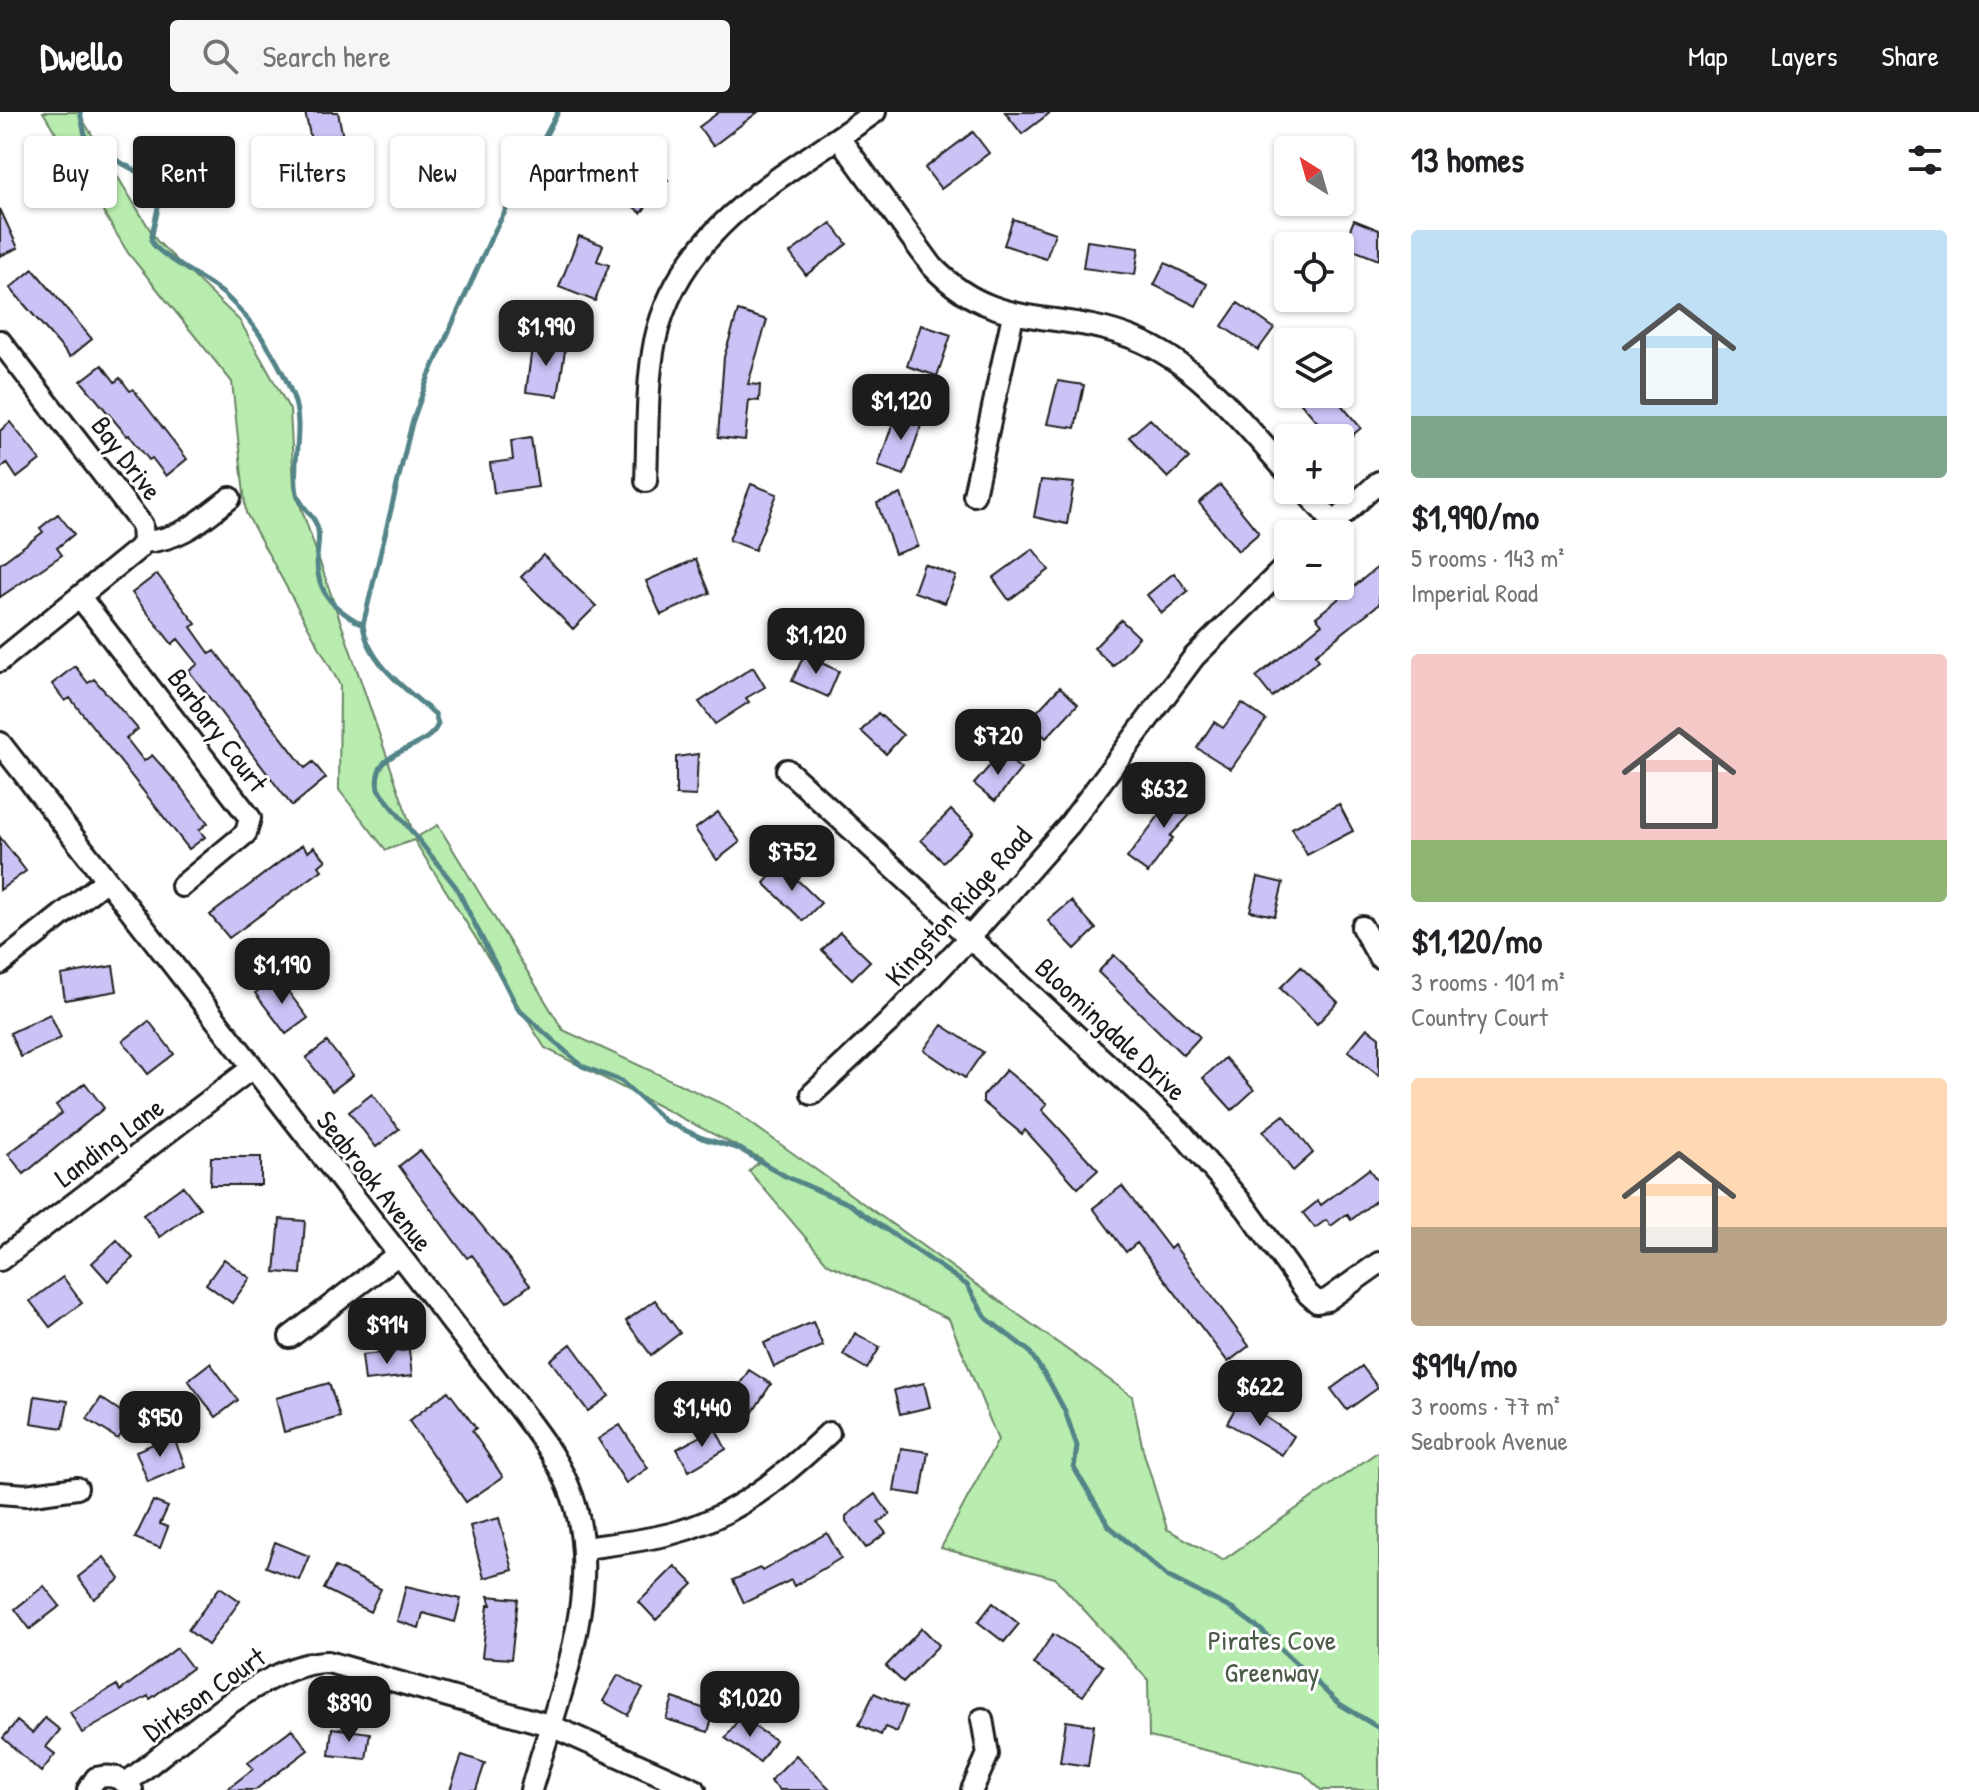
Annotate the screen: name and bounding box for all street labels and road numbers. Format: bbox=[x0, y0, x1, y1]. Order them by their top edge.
street label: Bay Drive bbox=[83, 408, 171, 508]
street label: Barbary Court bbox=[159, 660, 277, 800]
street label: Kingston Ridge Road bbox=[876, 818, 1040, 994]
street label: Bloomingdale Drive bbox=[1027, 949, 1195, 1109]
street label: Landing Lane bbox=[46, 1088, 172, 1196]
street label: Seabrook Avenue bbox=[308, 1103, 442, 1259]
street label: Dirkson Court bbox=[135, 1638, 273, 1750]

